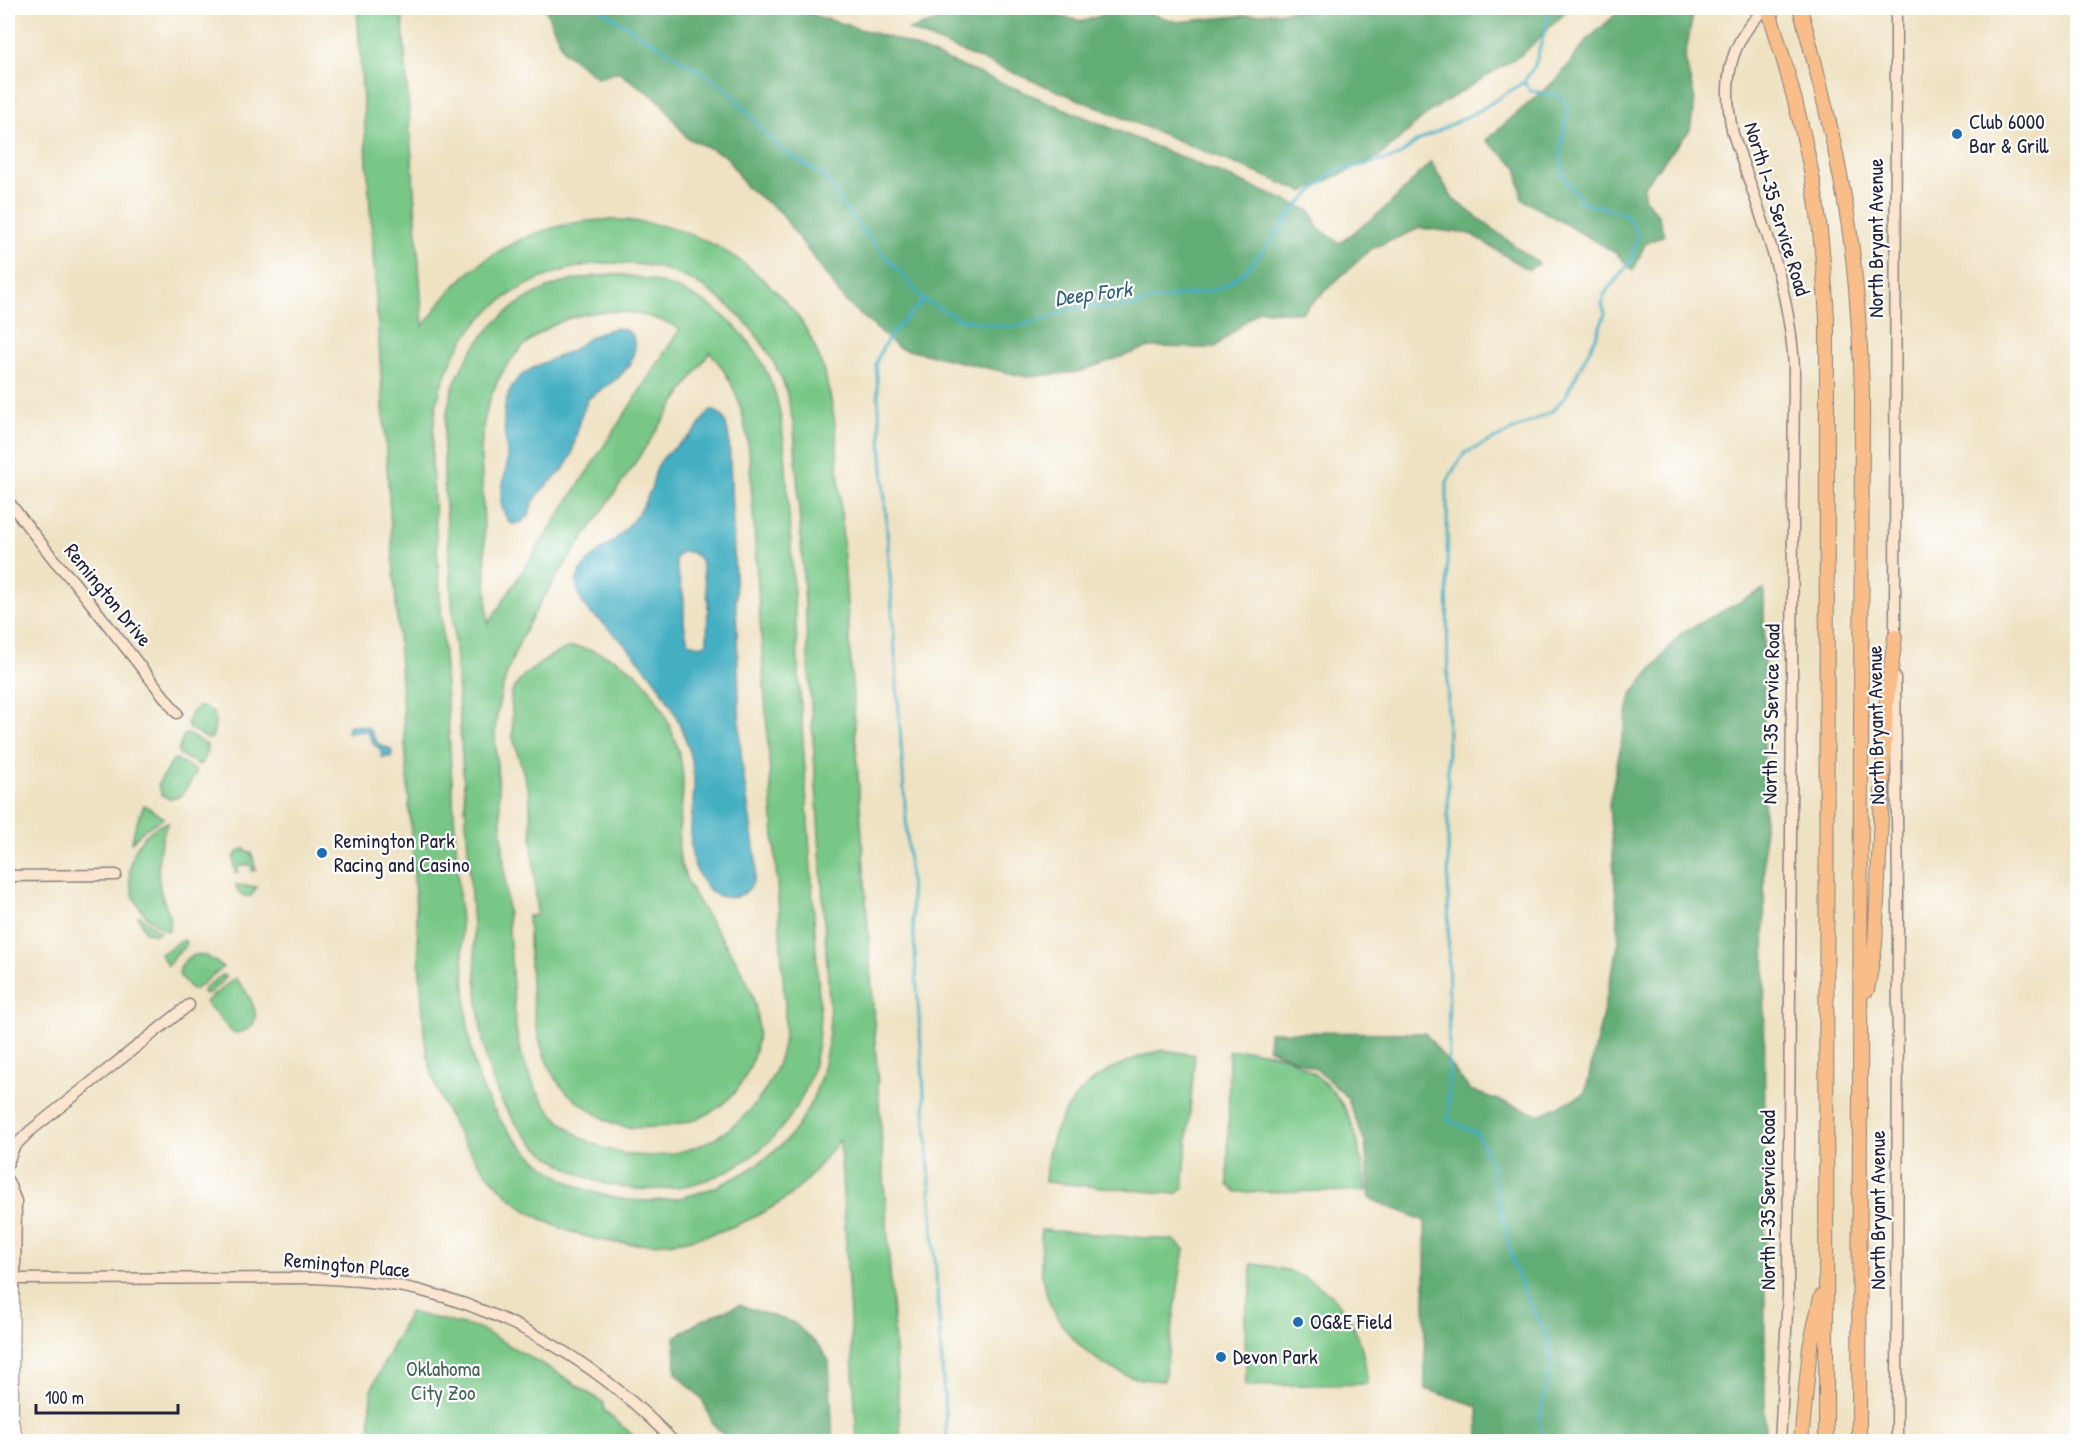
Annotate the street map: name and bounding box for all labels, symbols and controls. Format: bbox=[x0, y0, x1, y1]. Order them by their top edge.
place label: Club 6000 Bar & Grill bbox=[1969, 107, 2050, 160]
street label: North I-35 Service Road bbox=[1737, 119, 1818, 299]
marker: Club 6000 Bar & Grill bbox=[1950, 127, 1964, 141]
street label: North Bryant Avenue bbox=[1861, 158, 1890, 318]
water label: Deep Fork bbox=[1053, 273, 1135, 313]
street label: Remington Drive bbox=[58, 537, 159, 652]
street label: North I-35 Service Road bbox=[1754, 624, 1787, 804]
street label: North Bryant Avenue bbox=[1860, 645, 1891, 805]
place label: Remington Park Racing and Casino bbox=[334, 826, 470, 879]
marker: Remington Park Racing and Casino bbox=[315, 846, 329, 860]
street label: North I-35 Service Road bbox=[1753, 1110, 1782, 1290]
street label: North Bryant Avenue bbox=[1863, 1130, 1892, 1290]
street label: Remington Place bbox=[283, 1245, 411, 1284]
place label: OG&E Field bbox=[1310, 1307, 1392, 1336]
marker: OG&E Field bbox=[1291, 1315, 1305, 1329]
place label: Devon Park bbox=[1233, 1342, 1318, 1371]
marker: Devon Park bbox=[1214, 1350, 1228, 1364]
park label: Oklahoma City Zoo bbox=[406, 1354, 480, 1407]
scale bar bbox=[36, 1377, 178, 1415]
text: 100 m bbox=[45, 1385, 84, 1410]

